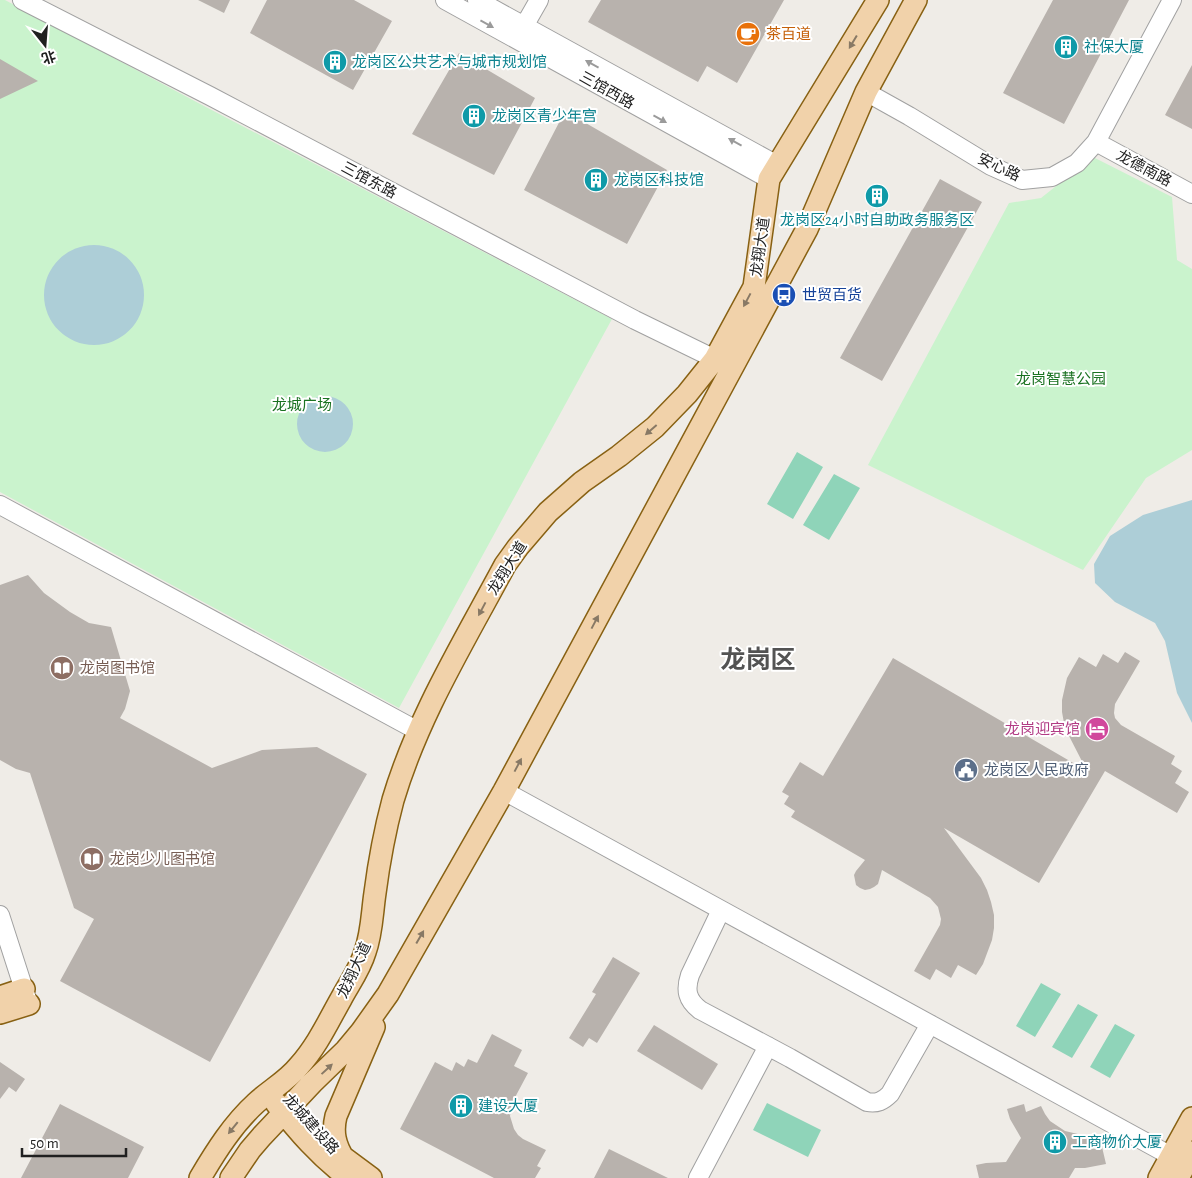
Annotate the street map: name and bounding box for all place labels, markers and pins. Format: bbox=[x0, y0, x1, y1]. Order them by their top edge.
cafe icon: 茶百道 bbox=[735, 21, 761, 47]
place label: 茶百道 bbox=[766, 26, 811, 42]
building icon: 社保大厦 bbox=[1053, 34, 1079, 60]
place label: 社保大厦 bbox=[1084, 39, 1144, 55]
building icon: 龙岗区公共艺术与城市规划馆 bbox=[322, 49, 348, 75]
place label: 龙岗区公共艺术与城市规划馆 bbox=[352, 53, 547, 70]
building icon: 龙岗区青少年宫 bbox=[461, 103, 487, 129]
place label: 龙岗区青少年宫 bbox=[492, 107, 597, 124]
building icon: 龙岗区科技馆 bbox=[583, 167, 609, 193]
place label: 龙岗区科技馆 bbox=[614, 171, 704, 188]
building icon: 龙岗区24小时自助政务服务区 bbox=[864, 183, 890, 209]
place label: 龙岗区24小时自助政务服务区 bbox=[780, 211, 974, 228]
bus stop icon: 世贸百货 bbox=[771, 282, 797, 308]
place label: 世贸百货 bbox=[802, 286, 862, 303]
library icon: 龙岗图书馆 bbox=[49, 655, 75, 681]
place label: 龙岗图书馆 bbox=[80, 659, 155, 676]
hotel icon: 龙岗迎宾馆 bbox=[1084, 716, 1110, 742]
place label: 龙岗迎宾馆 bbox=[1005, 720, 1080, 737]
public building icon: 龙岗区人民政府 bbox=[953, 757, 979, 783]
place label: 龙岗区人民政府 bbox=[984, 761, 1089, 778]
library icon: 龙岗少儿图书馆 bbox=[79, 846, 105, 872]
place label: 龙岗少儿图书馆 bbox=[110, 850, 215, 867]
building icon: 建设大厦 bbox=[448, 1093, 474, 1119]
place label: 建设大厦 bbox=[478, 1098, 538, 1114]
building icon: 工商物价大厦 bbox=[1042, 1129, 1068, 1155]
place label: 工商物价大厦 bbox=[1072, 1134, 1162, 1150]

